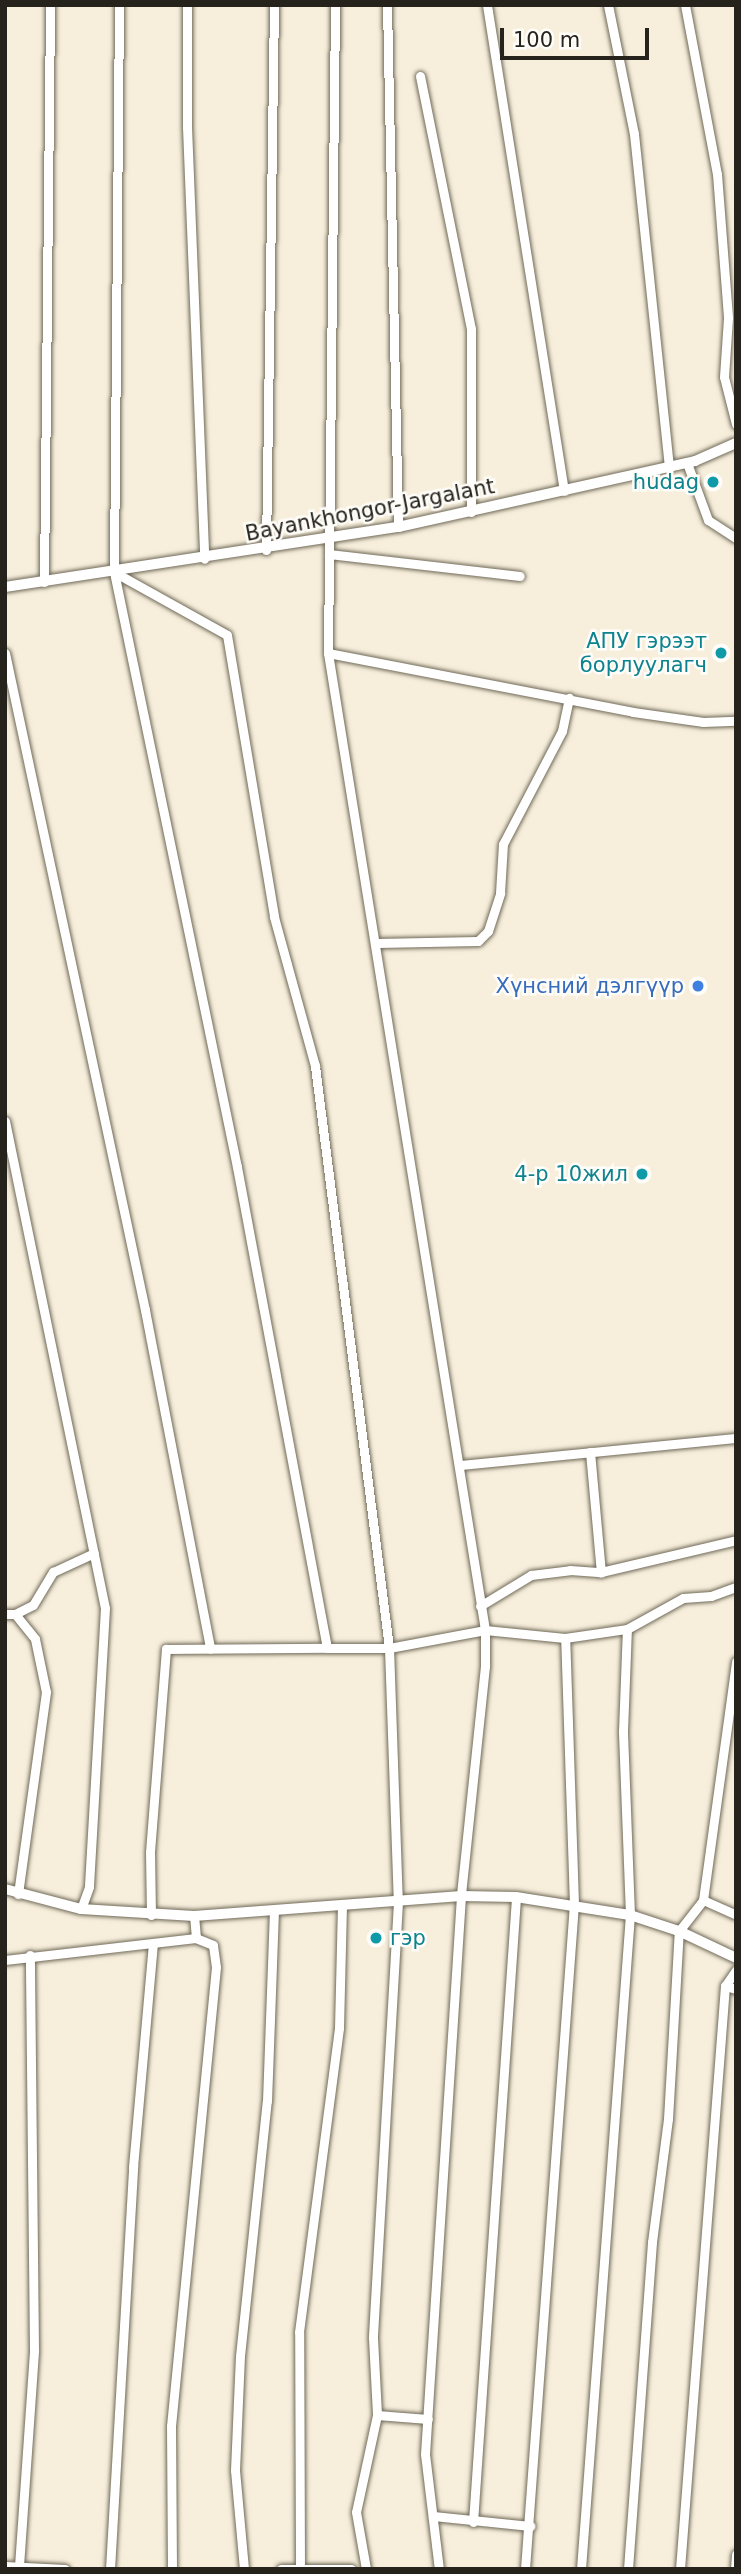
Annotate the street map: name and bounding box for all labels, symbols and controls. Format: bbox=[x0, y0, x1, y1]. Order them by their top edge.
scale bar bbox=[503, 14, 652, 58]
text: 100 m bbox=[513, 28, 580, 52]
place label: hudag bbox=[633, 469, 699, 495]
street label: Bayankhongor-Jargalant bbox=[243, 473, 497, 547]
marker: hudag bbox=[705, 474, 721, 490]
place label: АПУ гэрээт борлуулагч bbox=[580, 628, 707, 678]
marker: АПУ гэрээт борлуулагч bbox=[713, 645, 729, 661]
place label: Хүнсний дэлгүүр bbox=[496, 973, 684, 999]
marker: Хүнсний дэлгүүр bbox=[690, 978, 706, 994]
place label: 4-р 10жил bbox=[514, 1161, 628, 1187]
marker: 4-р 10жил bbox=[634, 1166, 650, 1182]
place label: гэр bbox=[390, 1925, 426, 1951]
marker: гэр bbox=[368, 1930, 384, 1946]

